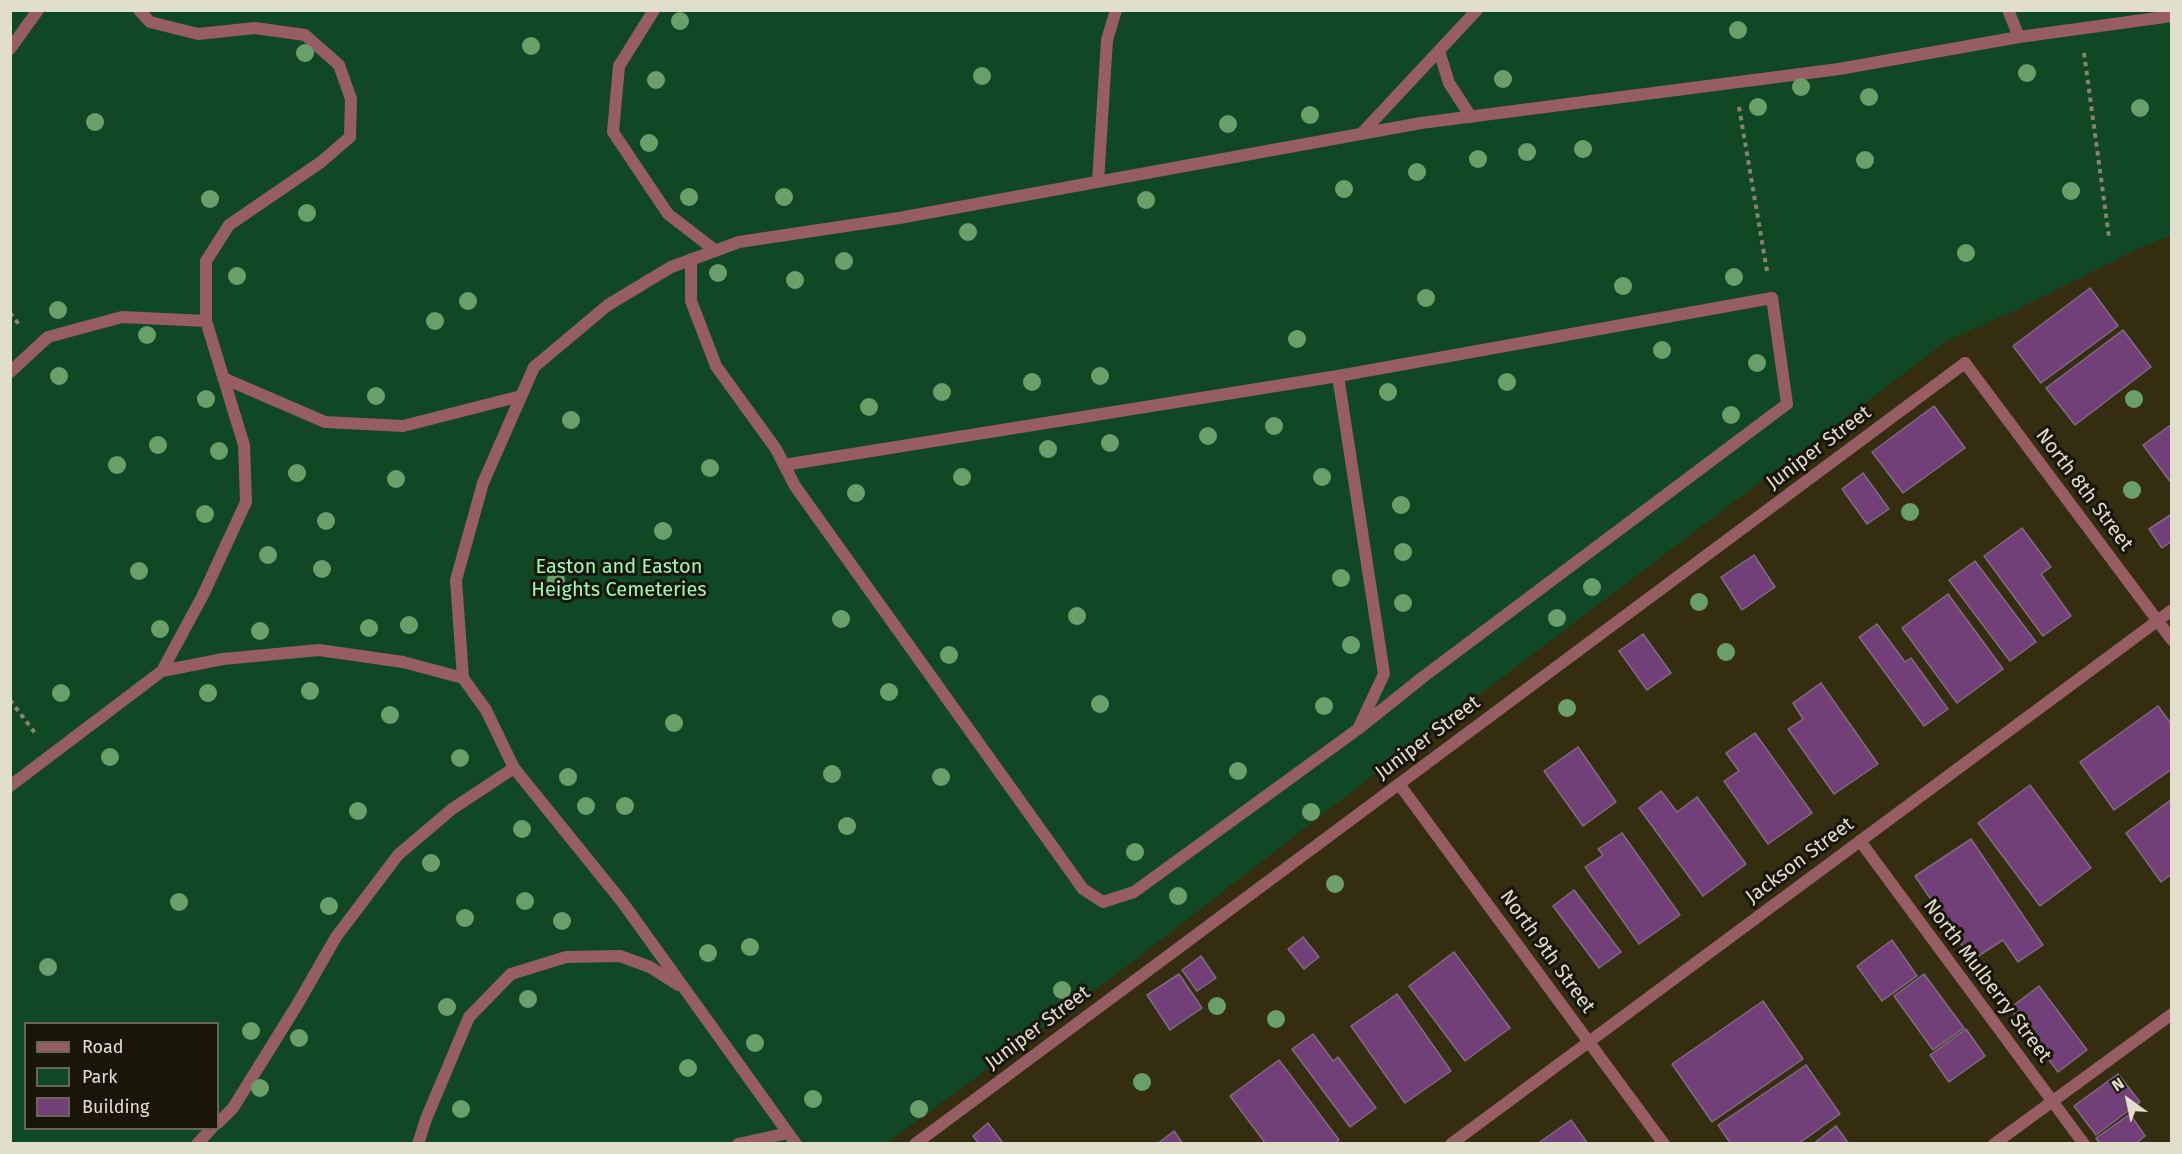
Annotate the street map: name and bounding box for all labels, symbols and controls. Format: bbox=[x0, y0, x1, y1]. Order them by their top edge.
street label: Juniper Street bbox=[1762, 401, 1876, 495]
street label: North 8th Street bbox=[2030, 424, 2138, 556]
park label: Easton and Easton Heights Cemeteries bbox=[531, 555, 707, 602]
street label: Juniper Street bbox=[1371, 691, 1485, 785]
street label: Jackson Street bbox=[1741, 813, 1859, 909]
street label: North 9th Street bbox=[1494, 886, 1600, 1018]
street label: North Mulberry Street bbox=[1918, 895, 2056, 1067]
street label: Juniper Street bbox=[981, 981, 1095, 1075]
legend bbox=[24, 1022, 219, 1130]
text: Road bbox=[82, 1036, 124, 1058]
text: Park bbox=[82, 1066, 117, 1088]
north arrow bbox=[2098, 1070, 2158, 1130]
text: N bbox=[2108, 1074, 2128, 1095]
text: Building bbox=[82, 1096, 149, 1118]

